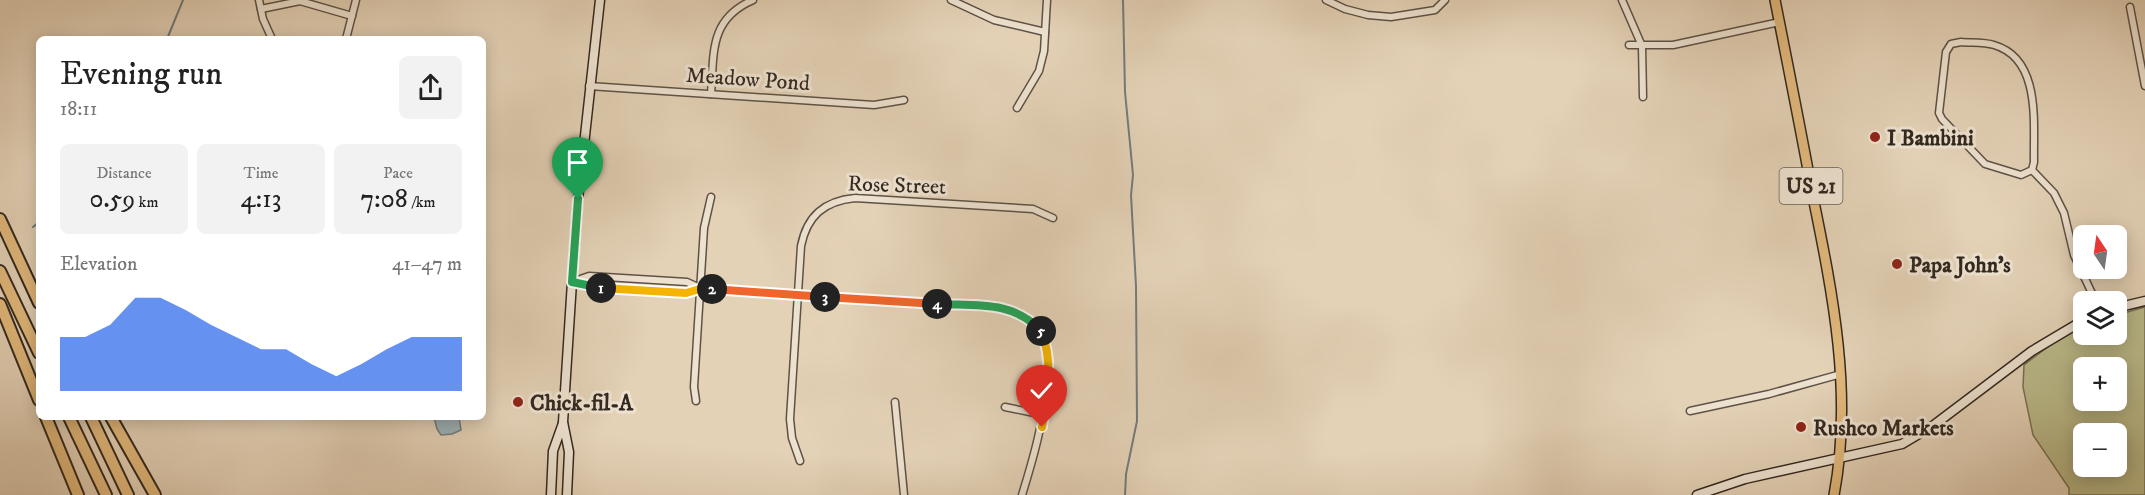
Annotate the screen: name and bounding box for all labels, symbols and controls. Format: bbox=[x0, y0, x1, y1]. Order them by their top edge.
text: Evening run bbox=[60, 54, 222, 95]
button: share bbox=[399, 56, 462, 119]
street label: Meadow Pond bbox=[685, 62, 811, 97]
text: 18:11 bbox=[60, 97, 97, 122]
place label: I Bambini bbox=[1887, 125, 1974, 152]
marker: I Bambini bbox=[1868, 130, 1882, 144]
pin bbox=[552, 137, 603, 199]
icon: arrive bbox=[561, 146, 594, 179]
text: Distance bbox=[96, 163, 152, 183]
text: Time bbox=[244, 163, 278, 183]
text: Pace bbox=[383, 163, 413, 183]
road number: US 21 bbox=[1780, 168, 1842, 204]
street label: Rose Street bbox=[847, 170, 947, 201]
text: 0.59 bbox=[89, 183, 135, 216]
text: 4:13 bbox=[241, 183, 282, 216]
text: 7:08 bbox=[360, 183, 408, 216]
text: km bbox=[135, 192, 159, 212]
text: /km bbox=[408, 192, 436, 212]
north arrow bbox=[2073, 225, 2127, 279]
map controls bbox=[2073, 225, 2127, 477]
text: Elevation bbox=[60, 252, 137, 277]
text: 41–47 m bbox=[392, 252, 462, 277]
place label: Papa John's bbox=[1909, 252, 2011, 279]
marker: Papa John's bbox=[1890, 257, 1904, 271]
pin: 1 bbox=[586, 273, 616, 303]
pin: 2 bbox=[697, 274, 727, 304]
text: 1 bbox=[598, 278, 604, 298]
text: 2 bbox=[708, 279, 716, 299]
pin: 3 bbox=[810, 282, 840, 312]
text: 3 bbox=[822, 287, 828, 307]
pin: 4 bbox=[922, 289, 952, 319]
button: layers bbox=[2073, 291, 2127, 345]
text: 4 bbox=[932, 294, 942, 314]
pin: 5 bbox=[1026, 316, 1056, 346]
text: 5 bbox=[1037, 321, 1045, 341]
button: + bbox=[2073, 357, 2127, 411]
pin bbox=[1016, 365, 1067, 427]
icon: check bbox=[1025, 374, 1058, 407]
place label: Chick-fil-A bbox=[530, 390, 634, 417]
marker: Chick-fil-A bbox=[511, 395, 525, 409]
place label: Rushco Markets bbox=[1813, 415, 1954, 442]
marker: Rushco Markets bbox=[1794, 420, 1808, 434]
button: − bbox=[2073, 423, 2127, 477]

